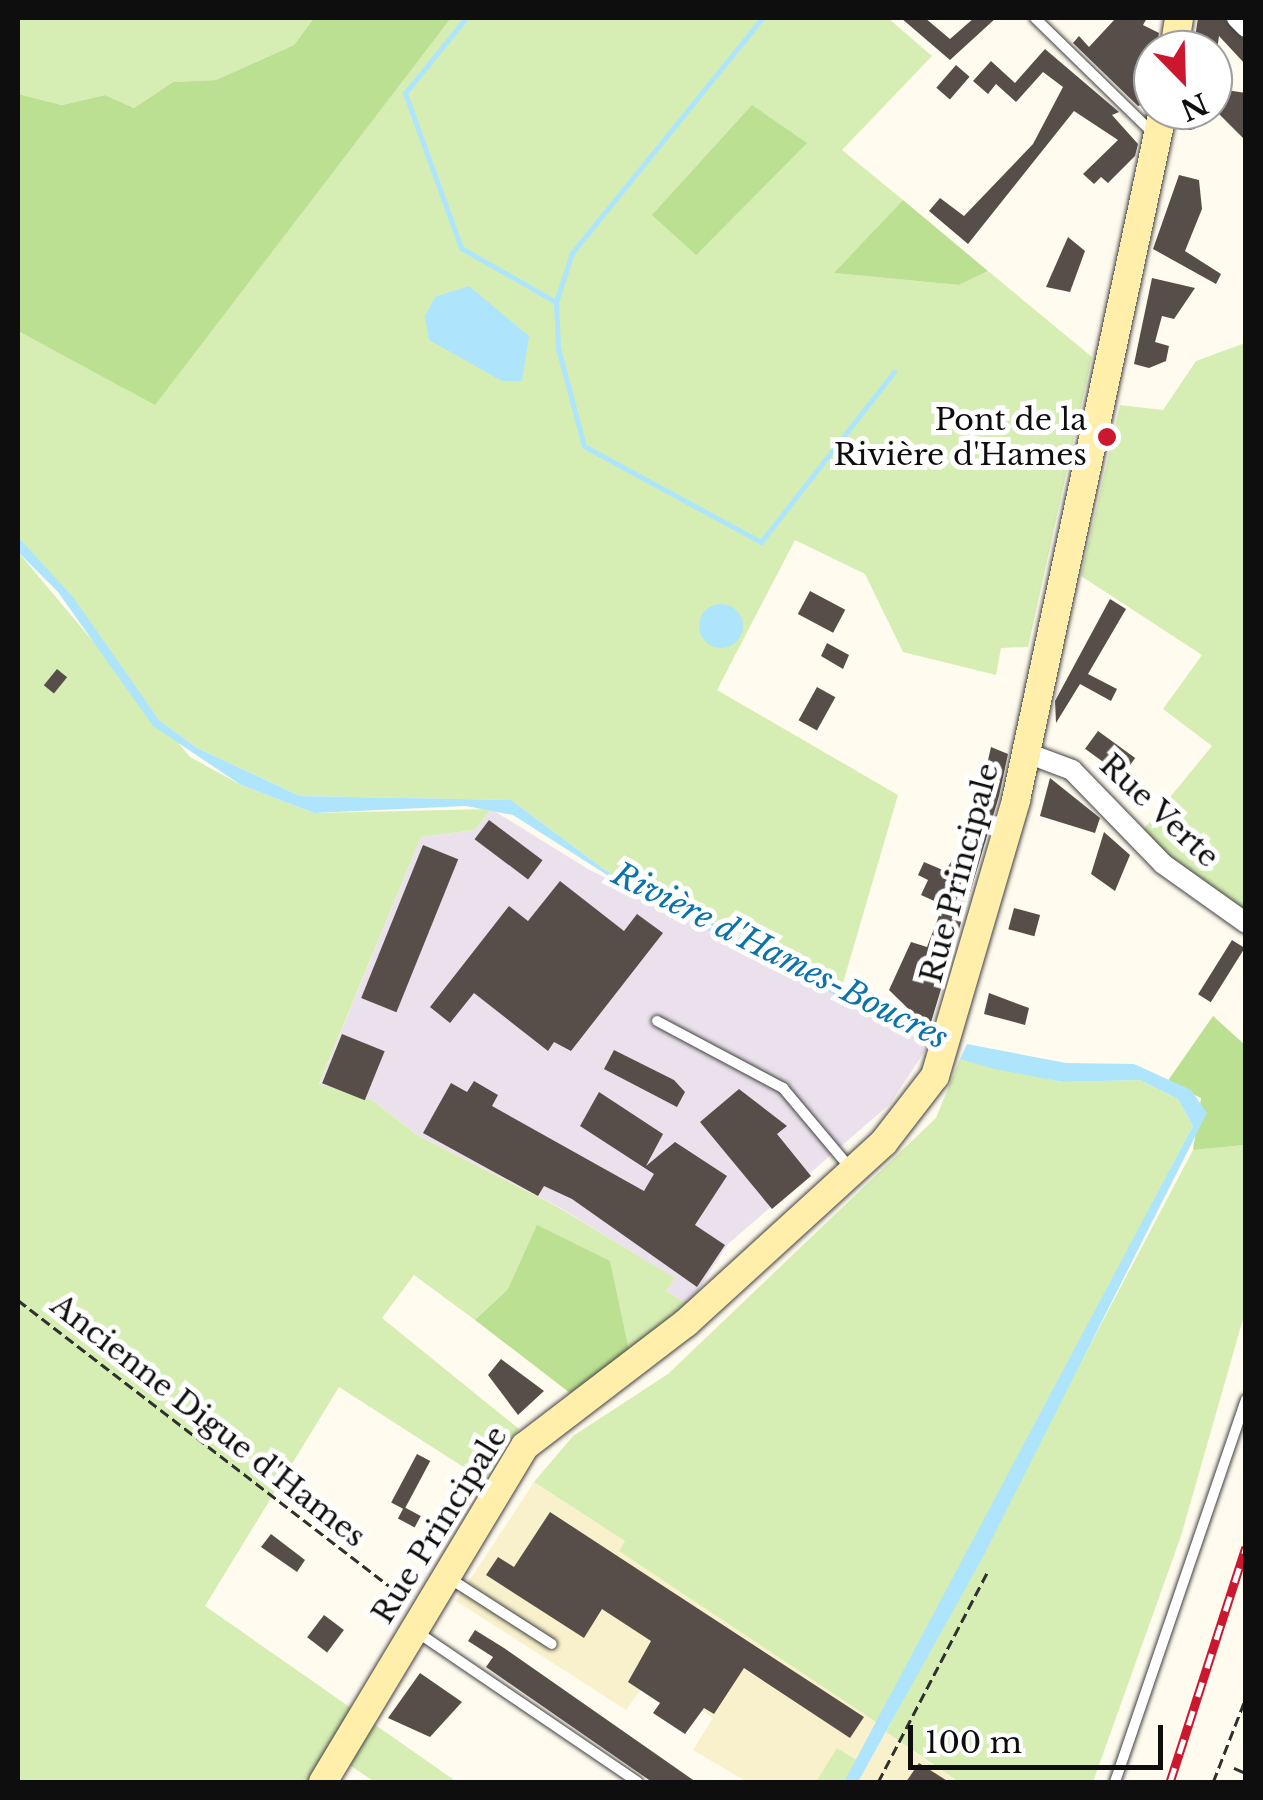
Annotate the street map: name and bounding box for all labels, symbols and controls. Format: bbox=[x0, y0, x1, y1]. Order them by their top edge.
north arrow bbox=[1133, 30, 1233, 130]
text: N bbox=[1175, 85, 1213, 127]
place label: Pont de la Rivière d'Hames bbox=[834, 402, 1087, 472]
marker: Pont de la Rivière d'Hames bbox=[1096, 426, 1118, 448]
street label: Rue Verte bbox=[1092, 746, 1226, 876]
street label: Rue Principale bbox=[913, 759, 1007, 987]
water label: Rivière d'Hames-Boucres bbox=[606, 855, 954, 1057]
street label: Ancienne Digue d'Hames bbox=[44, 1287, 372, 1555]
street label: Rue Principale bbox=[365, 1420, 515, 1630]
scale bar bbox=[913, 1705, 1168, 1767]
text: 100 m bbox=[925, 1724, 1022, 1761]

